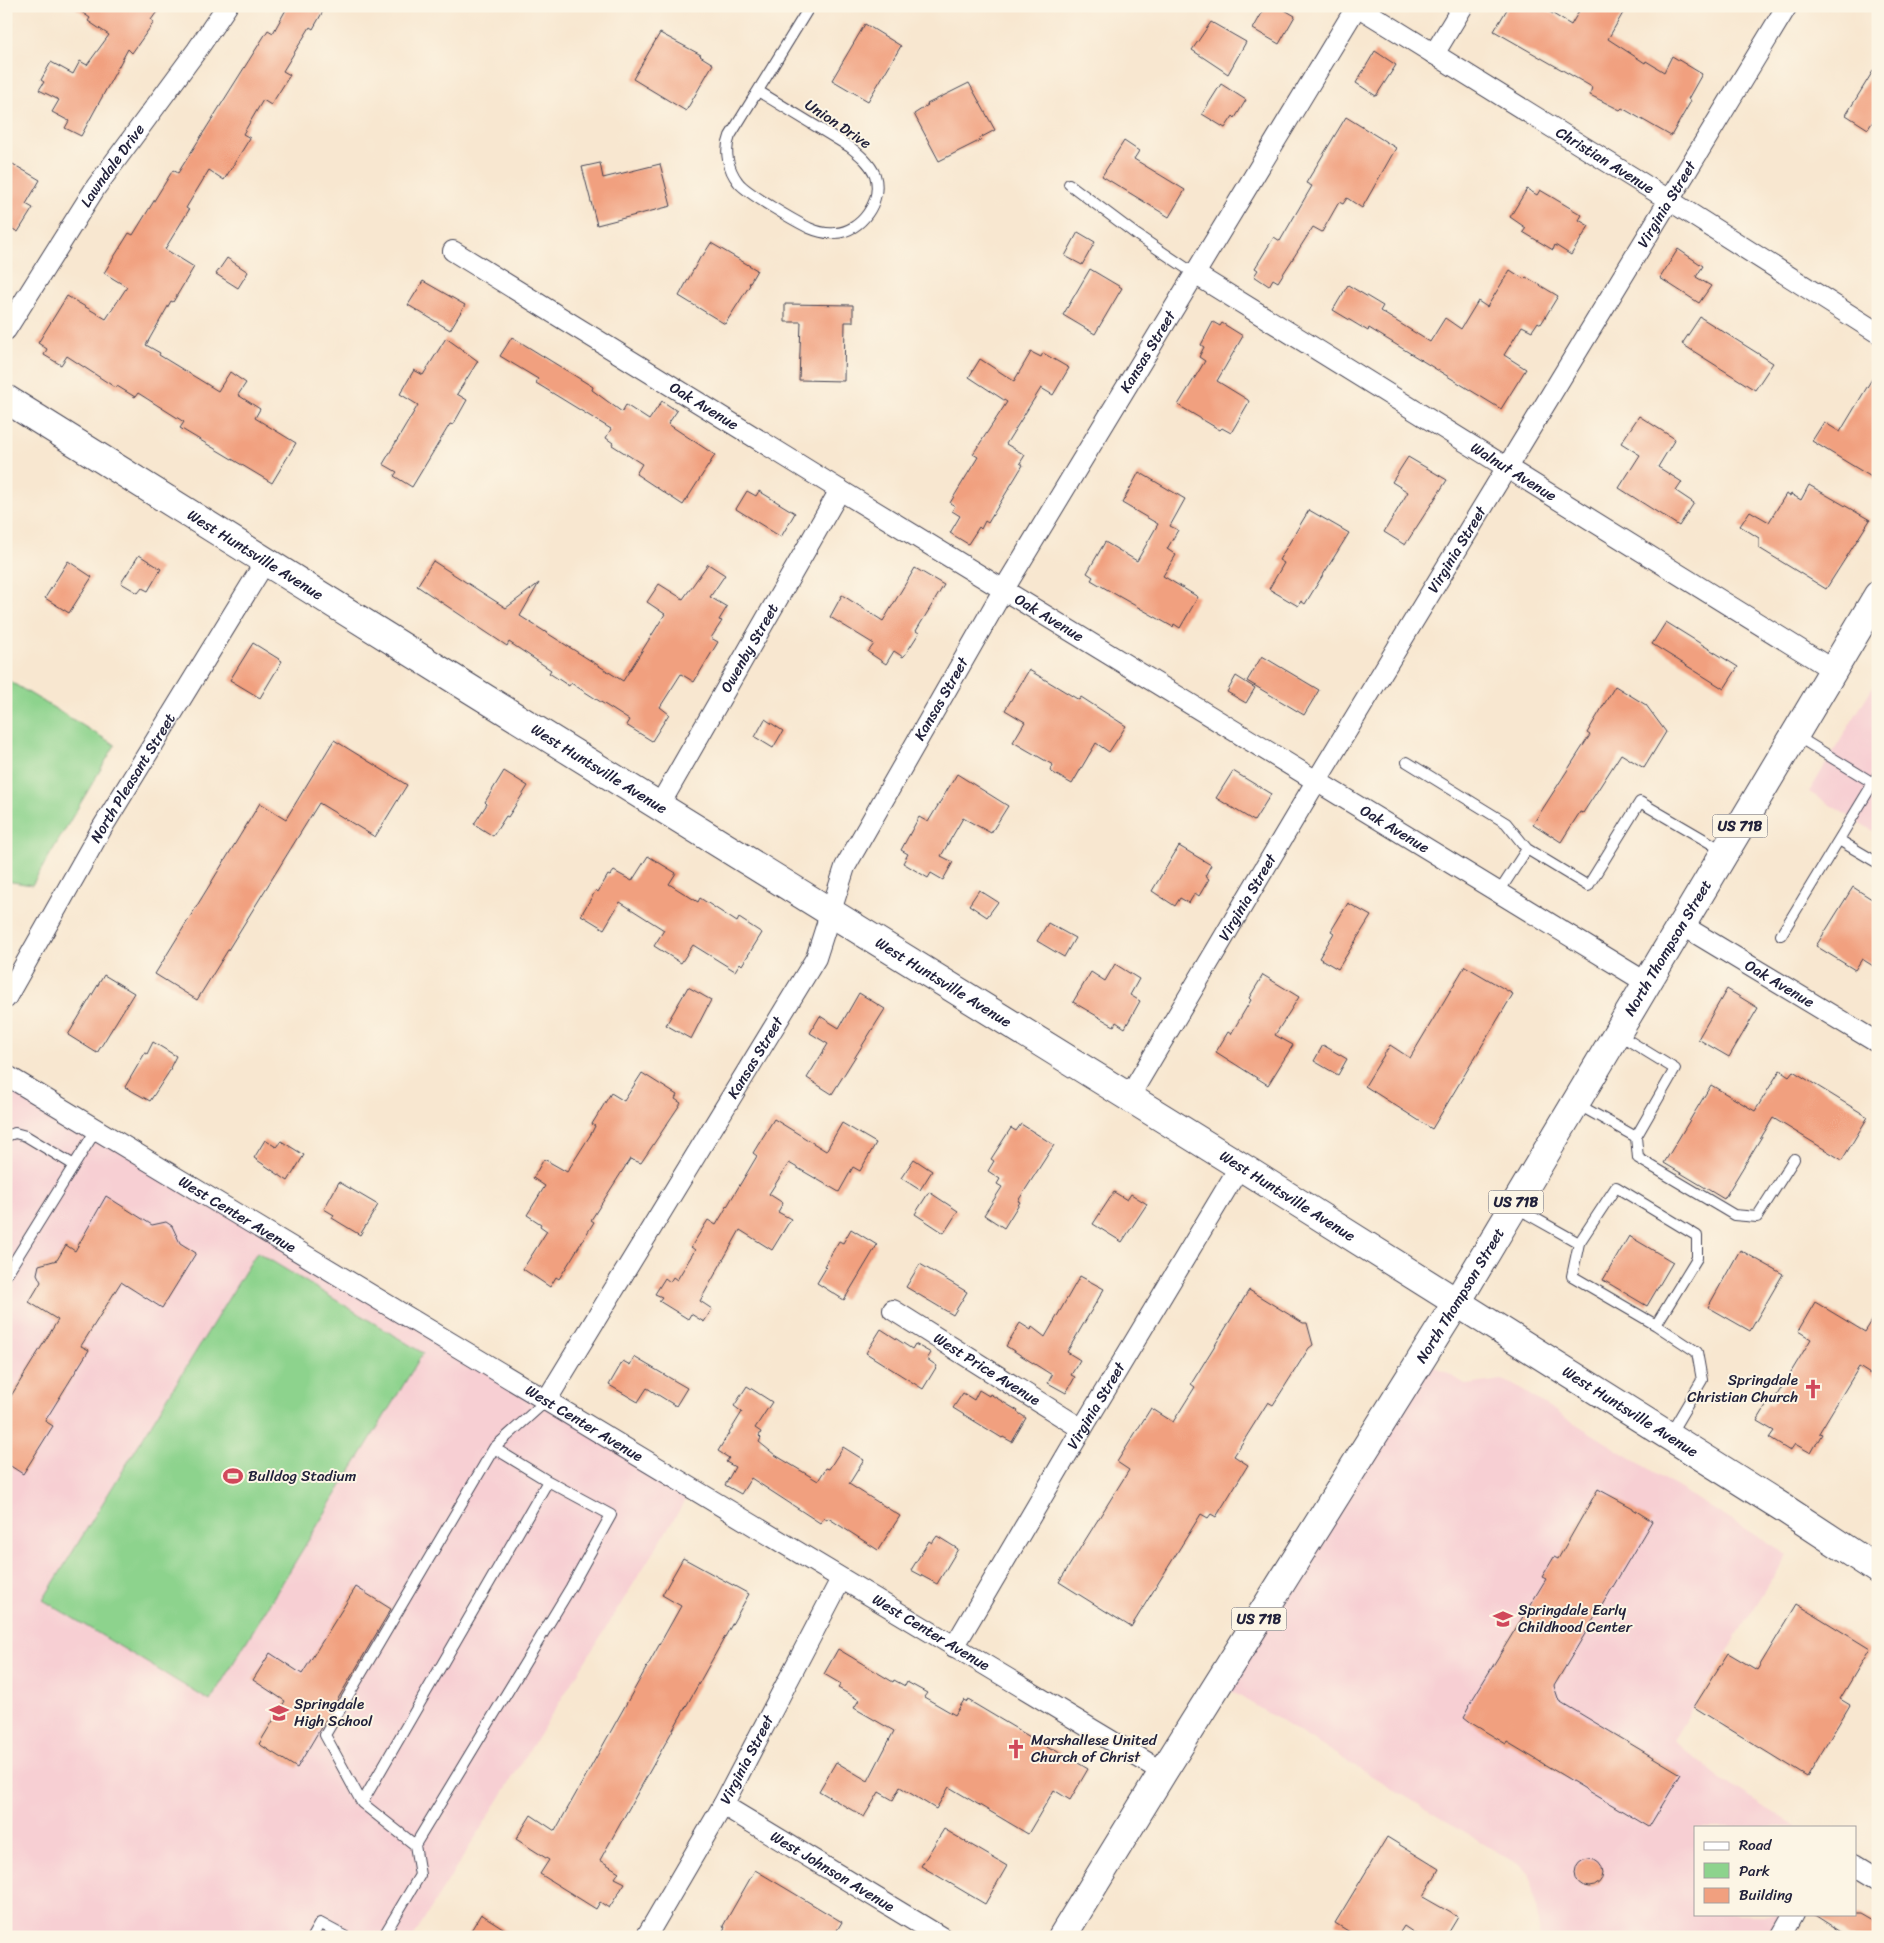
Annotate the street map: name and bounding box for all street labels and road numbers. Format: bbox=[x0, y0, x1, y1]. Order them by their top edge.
street label: Union Drive bbox=[799, 92, 877, 156]
street label: Lawndale Drive bbox=[73, 118, 152, 212]
street label: Christian Avenue bbox=[1551, 120, 1659, 201]
street label: Virginia Street bbox=[1630, 155, 1704, 253]
street label: Kansas Street bbox=[1113, 305, 1183, 398]
street label: Oak Avenue bbox=[664, 375, 744, 438]
street label: Walnut Avenue bbox=[1465, 435, 1562, 509]
street label: Virginia Street bbox=[1420, 500, 1494, 598]
street label: West Huntsville Avenue bbox=[182, 502, 329, 607]
street label: Oak Avenue bbox=[1009, 586, 1089, 649]
street label: Owenby Street bbox=[713, 598, 786, 698]
street label: Kansas Street bbox=[907, 651, 976, 745]
street label: North Pleasant Street bbox=[83, 708, 183, 848]
street label: West Huntsville Avenue bbox=[526, 717, 673, 821]
street label: Oak Avenue bbox=[1355, 798, 1435, 860]
road number: US 71B bbox=[1712, 814, 1768, 838]
street label: Virginia Street bbox=[1211, 848, 1284, 946]
street label: North Thompson Street bbox=[1617, 874, 1719, 1021]
street label: West Huntsville Avenue bbox=[870, 930, 1017, 1035]
street label: Oak Avenue bbox=[1740, 953, 1820, 1015]
street label: Kansas Street bbox=[720, 1011, 791, 1104]
street label: West Huntsville Avenue bbox=[1214, 1143, 1361, 1249]
street label: West Center Avenue bbox=[173, 1169, 301, 1260]
road number: US 71B bbox=[1488, 1190, 1544, 1214]
street label: North Thompson Street bbox=[1409, 1222, 1512, 1369]
street label: West Price Avenue bbox=[928, 1326, 1046, 1413]
street label: Virginia Street bbox=[1060, 1356, 1133, 1454]
street label: West Huntsville Avenue bbox=[1557, 1359, 1704, 1464]
street label: West Center Avenue bbox=[520, 1378, 648, 1469]
street label: West Center Avenue bbox=[867, 1587, 995, 1678]
road number: US 71B bbox=[1232, 1608, 1286, 1630]
street label: Virginia Street bbox=[713, 1709, 781, 1809]
street label: West Johnson Avenue bbox=[765, 1823, 900, 1919]

